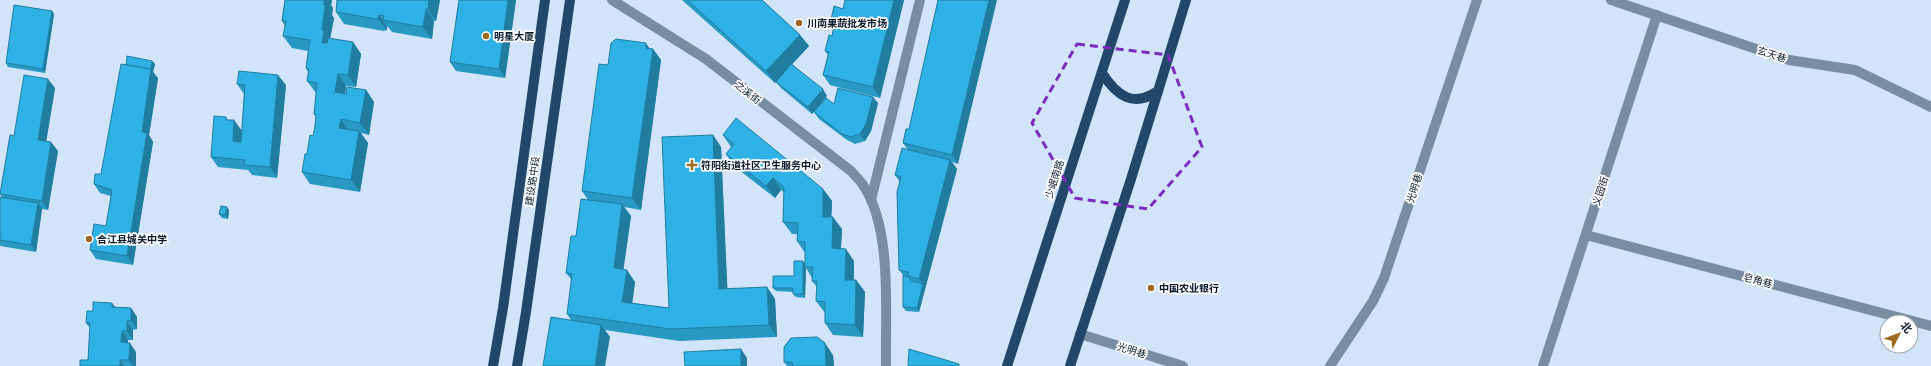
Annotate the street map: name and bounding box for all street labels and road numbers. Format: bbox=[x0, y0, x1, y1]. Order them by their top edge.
street label: 玄天巷 bbox=[1756, 44, 1788, 64]
street label: 之溪街 bbox=[732, 78, 764, 106]
street label: 建设路中段 bbox=[523, 155, 541, 207]
street label: 少岷南路 bbox=[1042, 158, 1066, 200]
street label: 光明巷 bbox=[1404, 172, 1424, 204]
street label: 义园街 bbox=[1590, 175, 1610, 207]
street label: 皂角巷 bbox=[1742, 270, 1774, 290]
street label: 光明巷 bbox=[1116, 340, 1148, 360]

